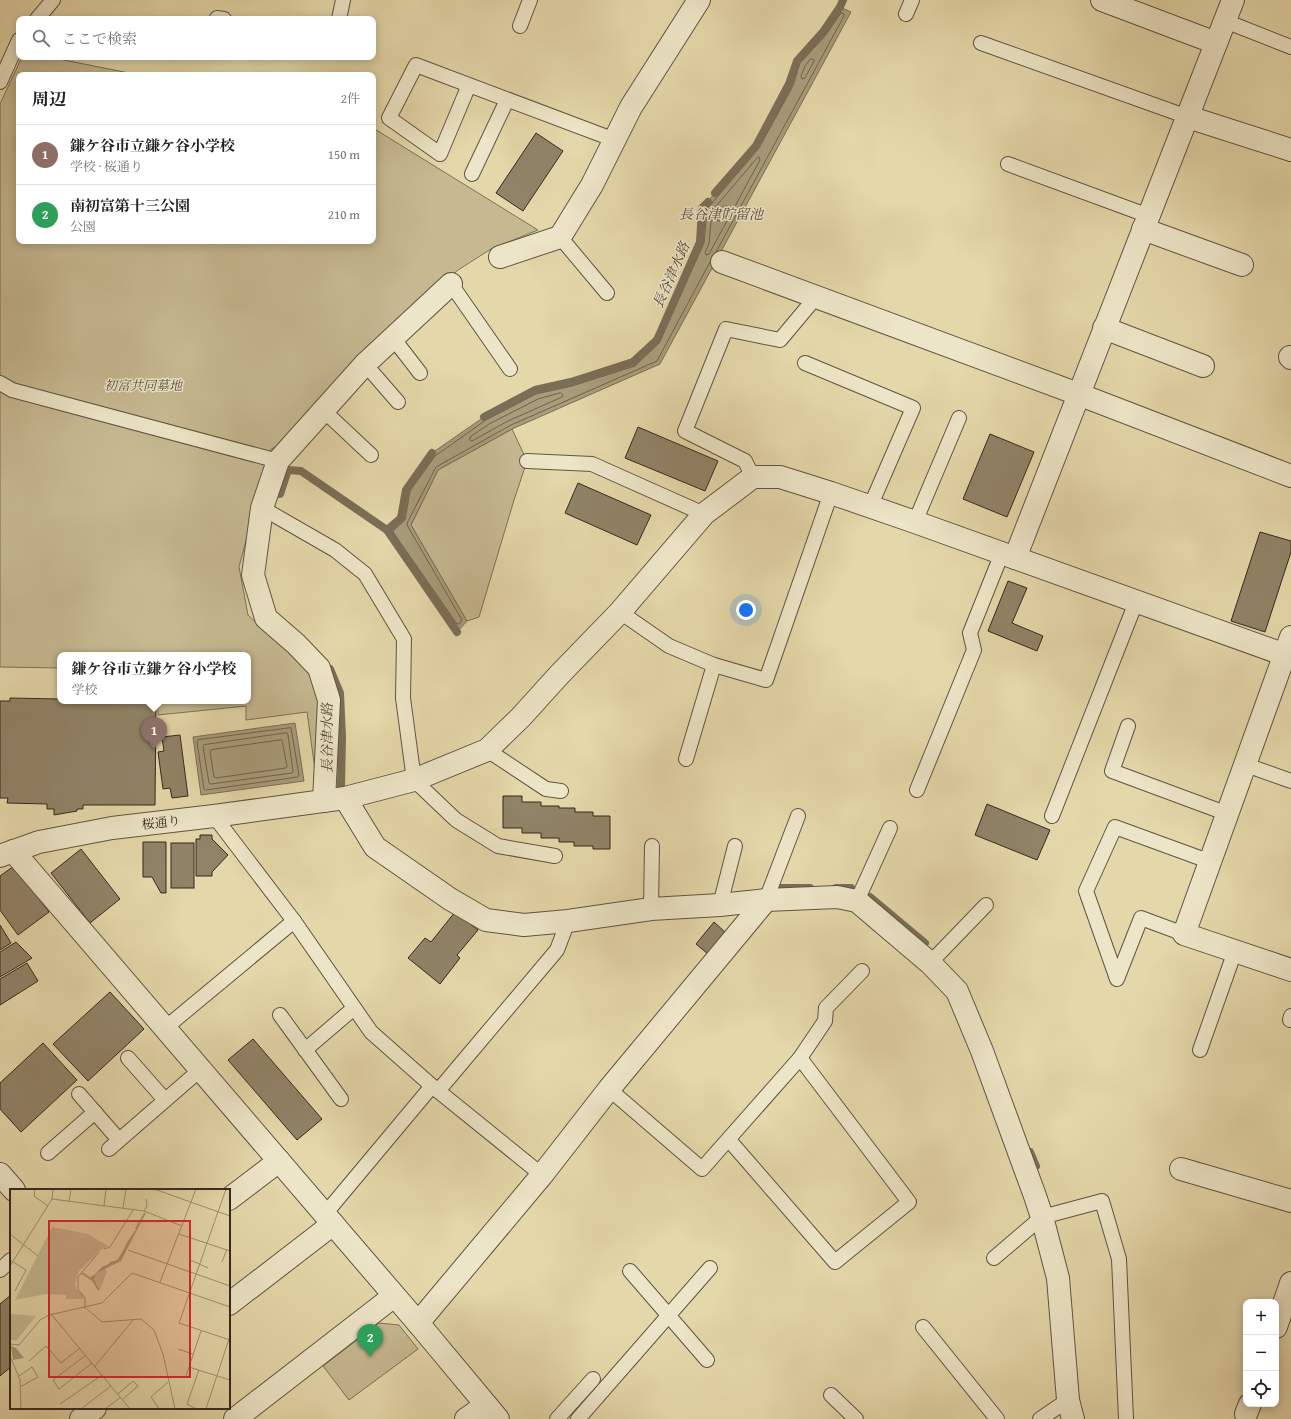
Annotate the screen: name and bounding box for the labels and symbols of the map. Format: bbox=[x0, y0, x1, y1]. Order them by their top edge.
water label: 長谷津貯留池 bbox=[679, 204, 765, 224]
water label: 長谷津水路 bbox=[648, 238, 695, 311]
park label: 初富共同墓地 bbox=[104, 376, 184, 395]
your location bbox=[736, 600, 756, 620]
water label: 長谷津水路 bbox=[317, 702, 337, 773]
pin: 1 bbox=[141, 717, 167, 750]
street label: 桜通り bbox=[141, 811, 181, 834]
inset map bbox=[10, 1189, 230, 1409]
pin: 2 bbox=[357, 1324, 383, 1357]

